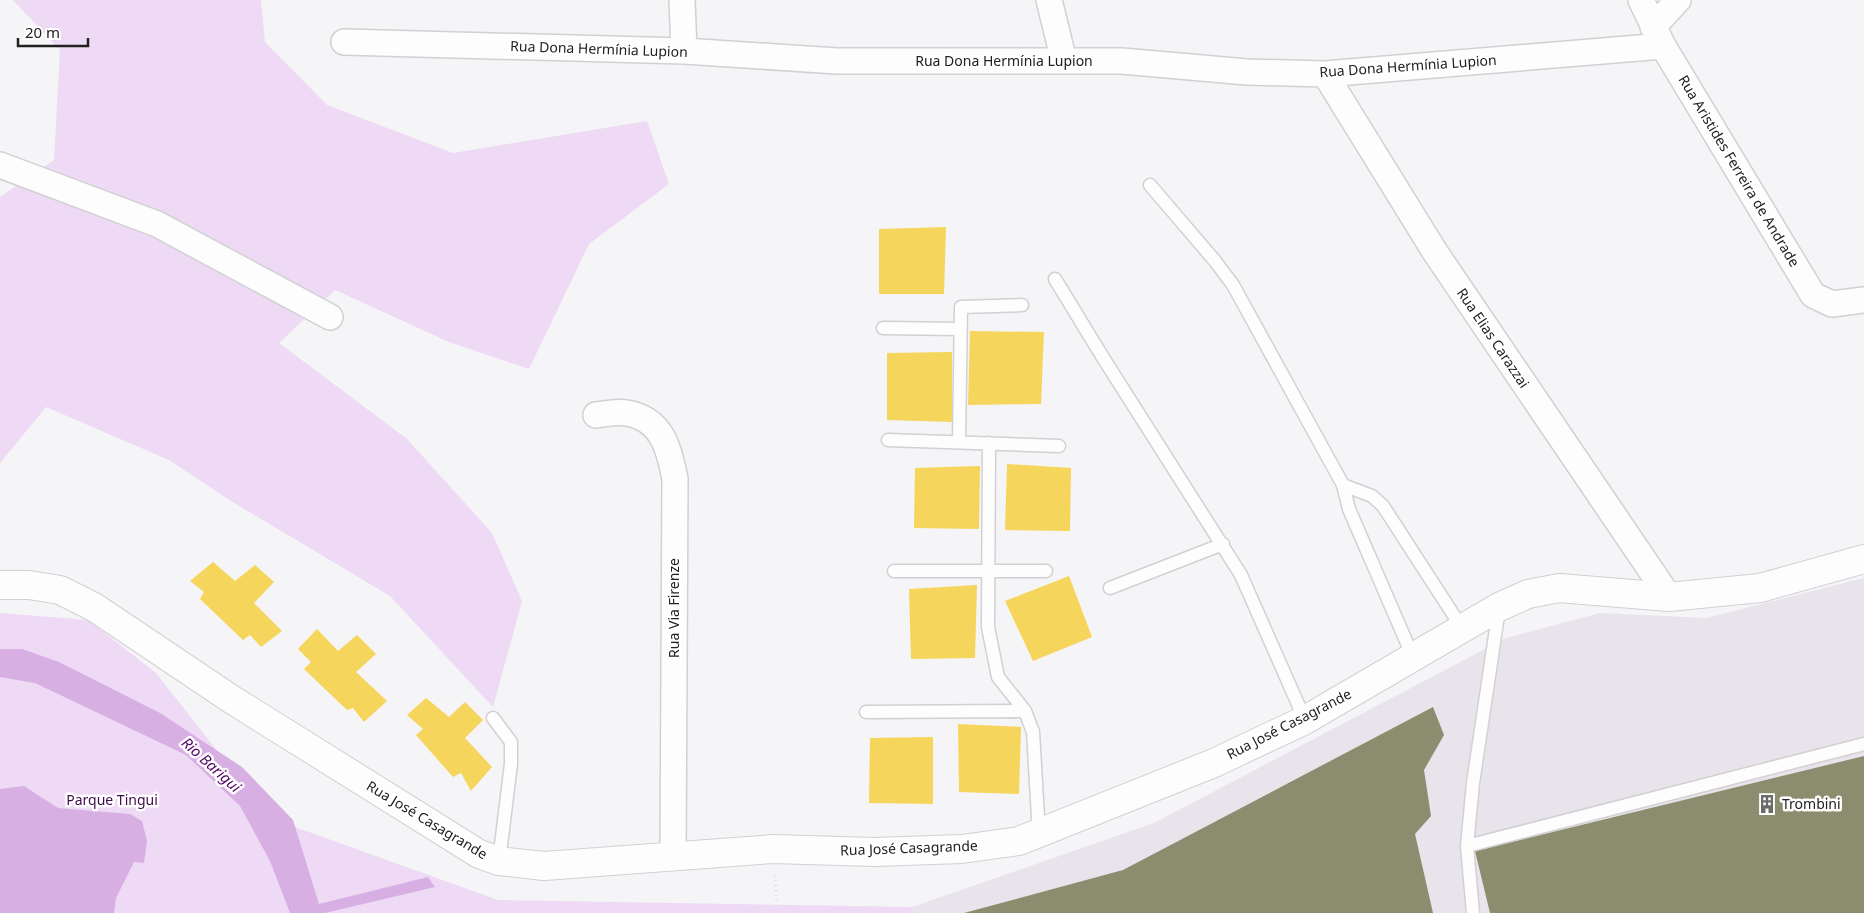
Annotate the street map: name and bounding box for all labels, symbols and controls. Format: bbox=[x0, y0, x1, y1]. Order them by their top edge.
scale bar bbox=[18, 15, 88, 47]
text: 20 m bbox=[25, 22, 60, 42]
street label: Rua Dona Hermínia Lupion bbox=[510, 36, 688, 61]
street label: Rua Dona Hermínia Lupion bbox=[1319, 50, 1497, 81]
street label: Rua Dona Hermínia Lupion bbox=[915, 51, 1093, 70]
street label: Rua Aristides Ferreira de Andrade bbox=[1674, 71, 1804, 270]
street label: Rua Elias Carazzai bbox=[1453, 284, 1534, 391]
street label: Rua Via Firenze bbox=[664, 558, 683, 658]
street label: Rua José Casagrande bbox=[1223, 684, 1355, 763]
water label: Rio Barigui bbox=[178, 732, 246, 797]
street label: Rua José Casagrande bbox=[363, 776, 491, 863]
park label: Parque Tingui bbox=[66, 790, 158, 809]
building icon: Trombini bbox=[1756, 793, 1778, 815]
place label: Trombini bbox=[1782, 794, 1841, 813]
street label: Rua José Casagrande bbox=[840, 836, 978, 859]

